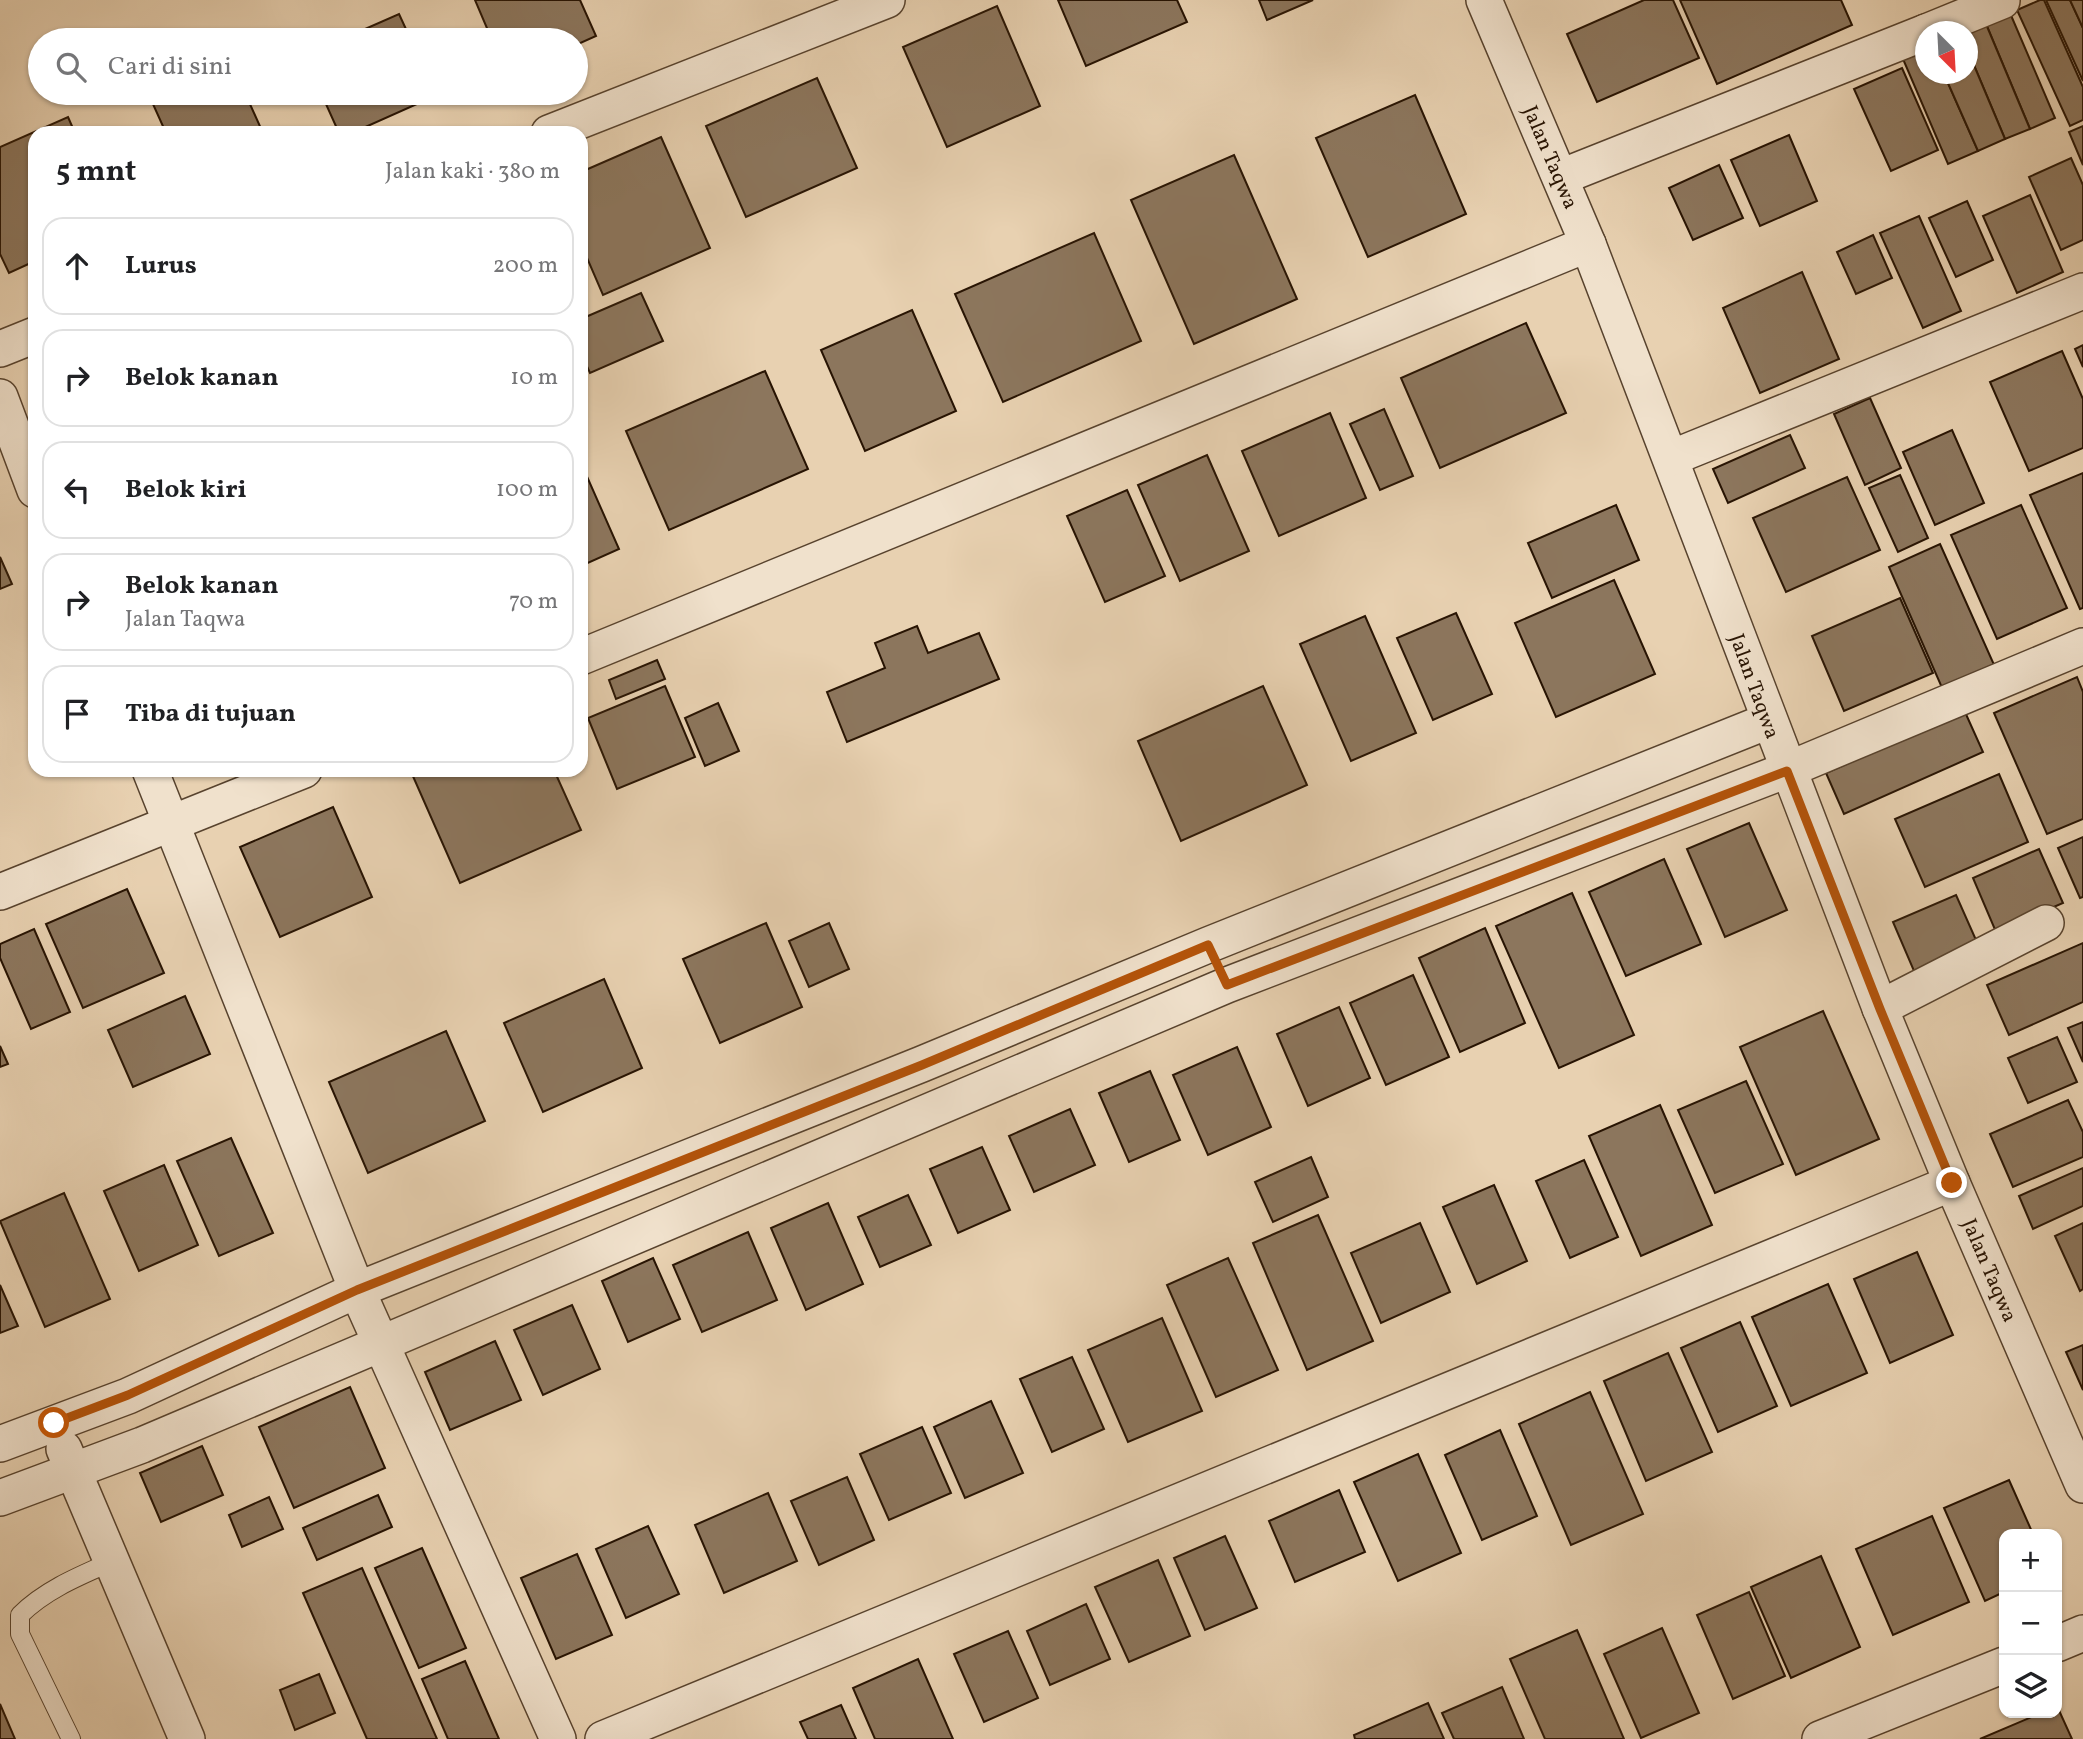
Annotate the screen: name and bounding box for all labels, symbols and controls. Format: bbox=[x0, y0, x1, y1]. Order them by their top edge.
north arrow bbox=[1915, 21, 1978, 84]
search box bbox=[28, 28, 588, 105]
icon: search bbox=[52, 48, 90, 86]
text: Cari di sini bbox=[108, 49, 232, 85]
street label: Jalan Taqwa bbox=[1515, 101, 1584, 214]
text: 5 mnt bbox=[56, 151, 136, 193]
text: Jalan kaki · 380 m bbox=[385, 156, 560, 188]
icon: ahead bbox=[58, 247, 96, 285]
text: Lurus bbox=[125, 248, 197, 284]
text: 200 m bbox=[493, 250, 558, 282]
icon: right bbox=[58, 359, 96, 397]
text: Belok kanan bbox=[125, 360, 279, 396]
text: 10 m bbox=[510, 362, 558, 394]
icon: left bbox=[58, 471, 96, 509]
text: Belok kiri bbox=[125, 472, 247, 508]
text: 100 m bbox=[496, 474, 558, 506]
text: Belok kanan bbox=[125, 568, 279, 604]
icon: right bbox=[58, 583, 96, 621]
text: 70 m bbox=[509, 586, 558, 618]
text: Jalan Taqwa bbox=[125, 604, 245, 636]
street label: Jalan Taqwa bbox=[1721, 630, 1786, 743]
icon: arrive bbox=[58, 695, 96, 733]
text: Tiba di tujuan bbox=[125, 696, 296, 732]
route end bbox=[1936, 1167, 1967, 1198]
street label: Jalan Taqwa bbox=[1954, 1214, 2023, 1327]
route start bbox=[38, 1407, 69, 1438]
map controls bbox=[1999, 1529, 2062, 1718]
button: + bbox=[1999, 1529, 2062, 1592]
button: − bbox=[1999, 1592, 2062, 1655]
button: layers bbox=[1999, 1655, 2062, 1718]

